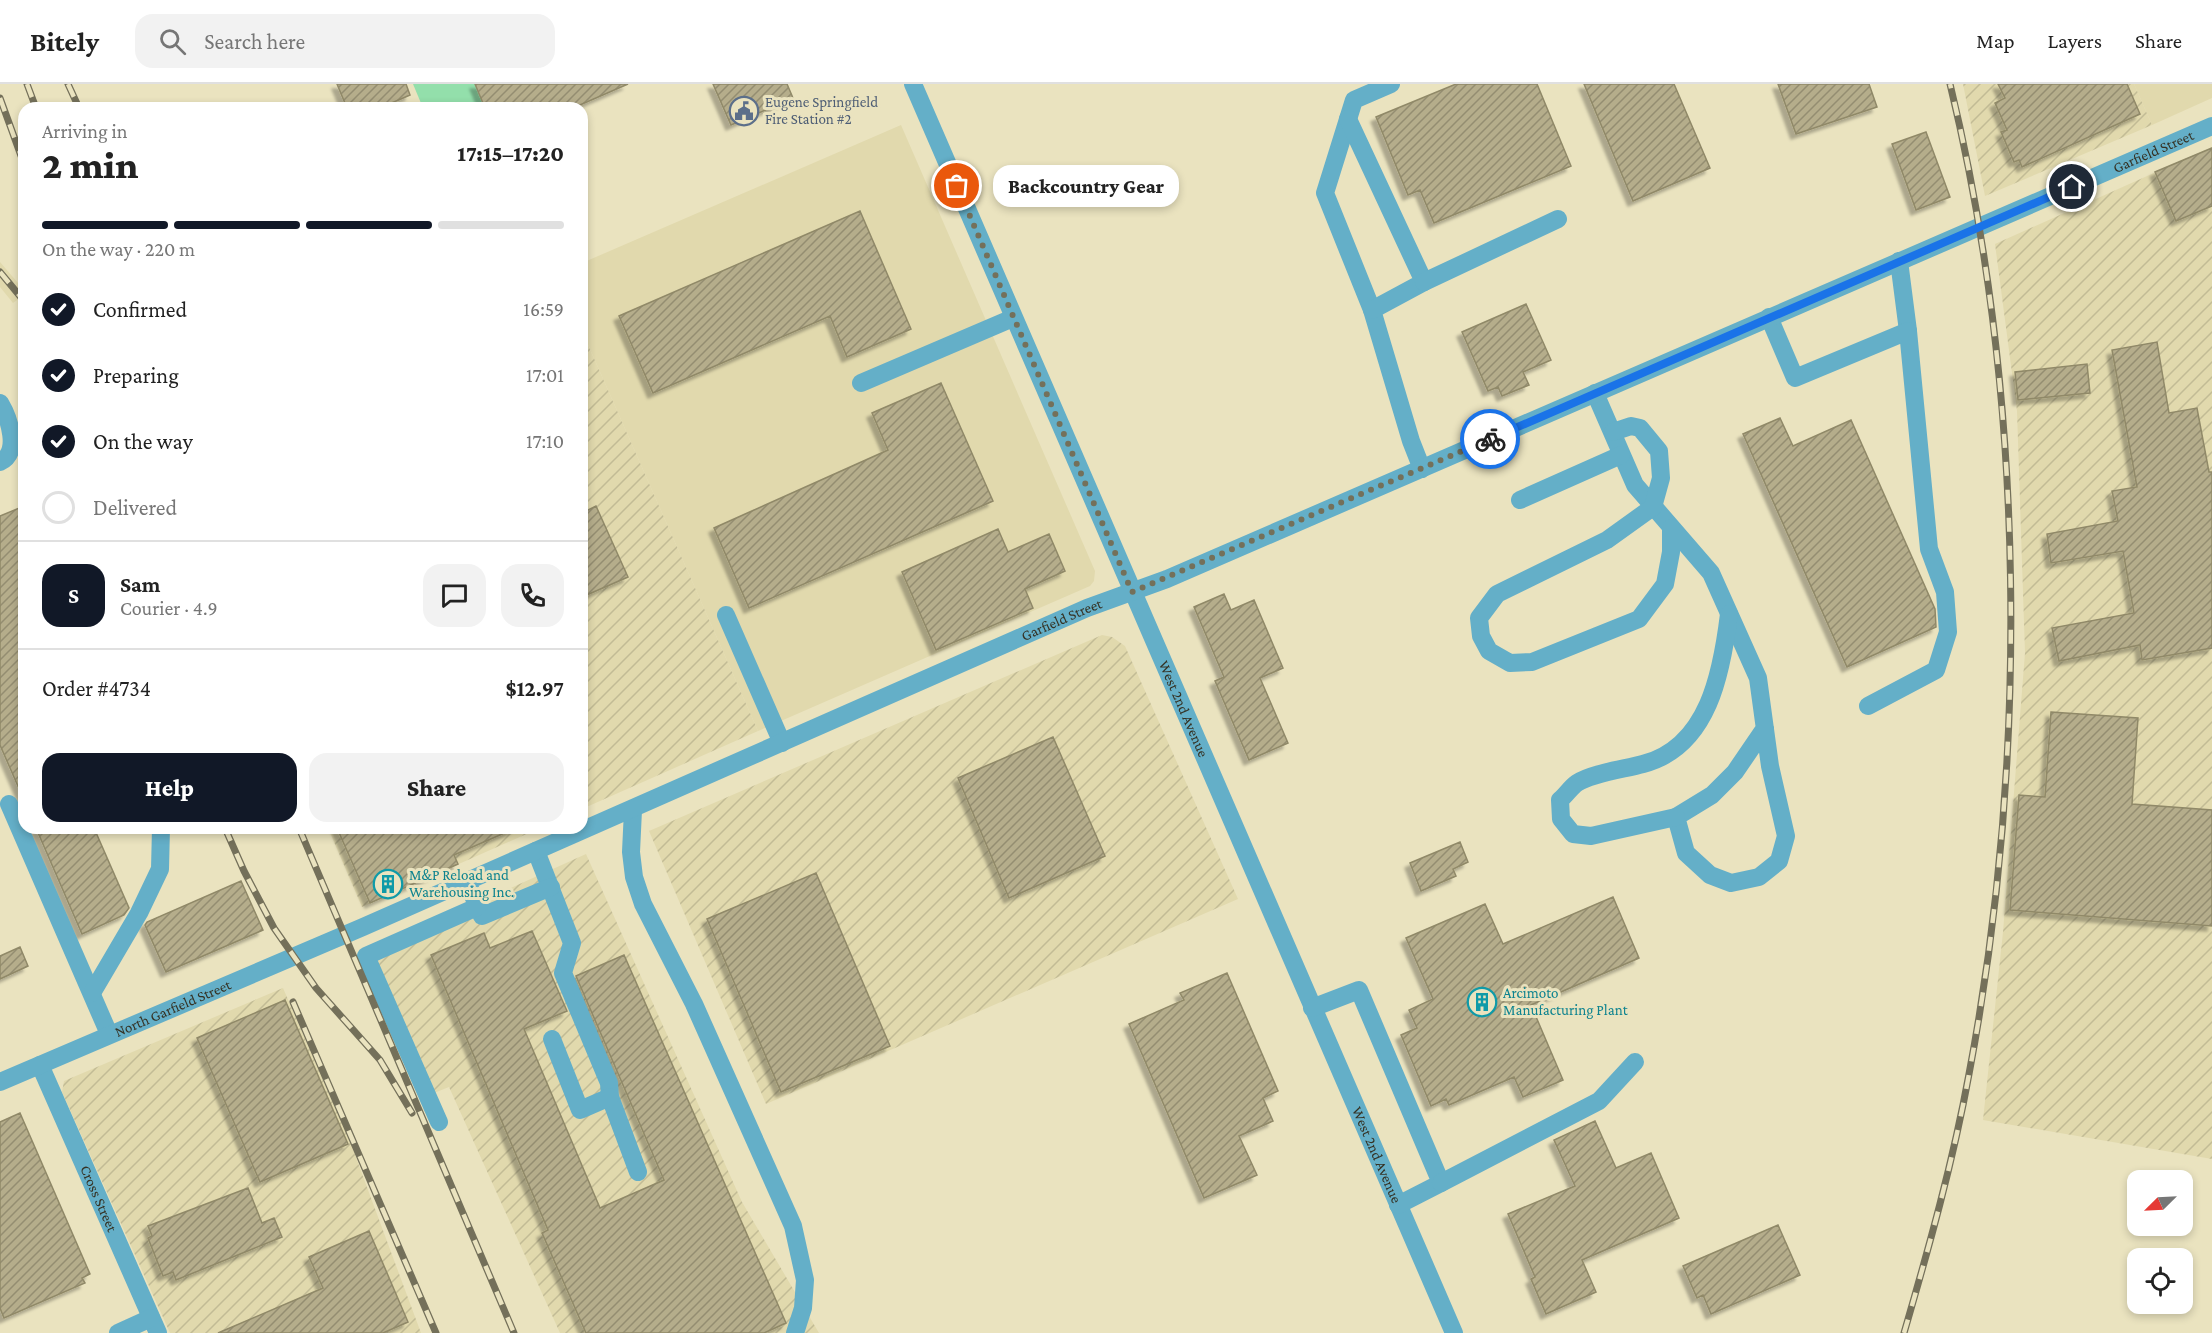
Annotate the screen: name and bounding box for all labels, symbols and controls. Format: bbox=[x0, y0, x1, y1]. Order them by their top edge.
search box bbox=[135, 14, 555, 68]
icon: search bbox=[156, 25, 189, 58]
text: Bitely bbox=[30, 26, 99, 57]
text: Search here bbox=[204, 29, 305, 54]
text: Map bbox=[1976, 29, 2015, 53]
text: Layers bbox=[2048, 29, 2102, 53]
text: Share bbox=[2135, 29, 2182, 53]
place label: Eugene Springfield Fire Station #2 bbox=[765, 94, 878, 127]
public building icon: Eugene Springfield Fire Station #2 bbox=[728, 95, 760, 127]
text: Arriving in bbox=[42, 120, 127, 142]
street label: Garfield Street bbox=[2111, 127, 2197, 176]
text: 17:15–17:20 bbox=[457, 141, 564, 166]
text: 2 min bbox=[42, 143, 138, 186]
pin bbox=[931, 160, 982, 211]
pin bbox=[2046, 161, 2097, 212]
callout: Backcountry Gear bbox=[993, 165, 1179, 207]
icon: bag bbox=[940, 169, 973, 202]
icon: home bbox=[2055, 170, 2088, 203]
text: Backcountry Gear bbox=[1008, 175, 1164, 197]
text: On the way · 220 m bbox=[42, 238, 195, 260]
icon: check bbox=[42, 293, 75, 326]
text: Confirmed bbox=[93, 297, 187, 322]
text: 16:59 bbox=[523, 298, 564, 320]
icon: check bbox=[42, 359, 75, 392]
text: Preparing bbox=[93, 363, 179, 388]
text: 17:01 bbox=[526, 364, 564, 386]
courier bbox=[1460, 409, 1520, 469]
icon: bike bbox=[1474, 423, 1507, 456]
icon: check bbox=[42, 425, 75, 458]
text: On the way bbox=[93, 429, 193, 454]
text: 17:10 bbox=[526, 430, 564, 452]
text: Delivered bbox=[93, 495, 177, 520]
button: chat bbox=[423, 564, 486, 627]
button: phone bbox=[501, 564, 564, 627]
text: Sam bbox=[120, 572, 160, 597]
text: S bbox=[68, 583, 79, 608]
street label: Garfield Street bbox=[1019, 595, 1105, 644]
text: Courier · 4.9 bbox=[120, 597, 218, 619]
street label: West 2nd Avenue bbox=[1156, 658, 1212, 760]
text: Order #4734 bbox=[42, 676, 151, 701]
text: $12.97 bbox=[505, 676, 564, 701]
button: Help bbox=[42, 753, 297, 822]
button: Share bbox=[309, 753, 564, 822]
place label: M&P Reload and Warehousing Inc. bbox=[409, 867, 514, 901]
building icon: M&P Reload and Warehousing Inc. bbox=[372, 868, 404, 900]
street label: North Garfield Street bbox=[112, 976, 234, 1040]
place label: Arcimoto Manufacturing Plant bbox=[1503, 985, 1629, 1019]
building icon: Arcimoto Manufacturing Plant bbox=[1466, 986, 1498, 1018]
street label: West 2nd Avenue bbox=[1349, 1104, 1405, 1206]
street label: Cross Street bbox=[77, 1163, 121, 1235]
north arrow bbox=[2127, 1170, 2193, 1236]
map controls bbox=[2127, 1170, 2193, 1314]
button: locate bbox=[2127, 1248, 2193, 1314]

